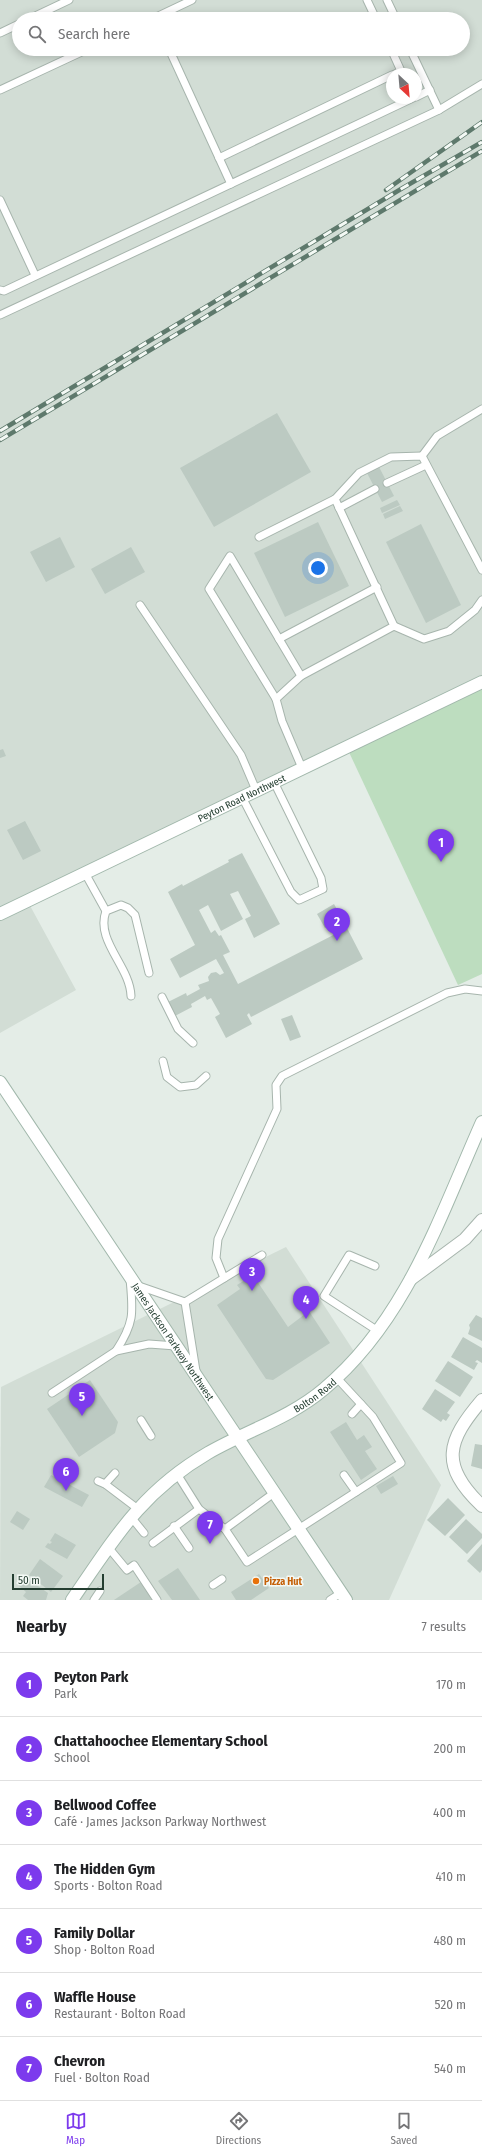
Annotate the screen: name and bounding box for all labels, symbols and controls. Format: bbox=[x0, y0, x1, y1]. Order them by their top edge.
search box bbox=[12, 12, 470, 56]
icon: search bbox=[26, 23, 48, 45]
text: Search here bbox=[58, 25, 130, 43]
north arrow bbox=[386, 68, 422, 104]
your location bbox=[308, 558, 328, 578]
street label: Peyton Road Northwest bbox=[196, 772, 288, 825]
pin: 1 bbox=[428, 829, 454, 862]
pin: 2 bbox=[324, 908, 350, 941]
pin: 3 bbox=[239, 1258, 265, 1291]
street label: James Jackson Parkway Northwest bbox=[129, 1281, 216, 1404]
pin: 4 bbox=[293, 1286, 319, 1319]
street label: Bolton Road bbox=[292, 1376, 339, 1416]
pin: 5 bbox=[69, 1383, 95, 1416]
pin: 6 bbox=[53, 1458, 79, 1491]
pin: 7 bbox=[197, 1511, 223, 1544]
scale bar bbox=[12, 1572, 104, 1591]
text: 50 m bbox=[18, 1574, 40, 1587]
marker: Pizza Hut bbox=[251, 1576, 261, 1586]
place label: Pizza Hut bbox=[264, 1576, 303, 1588]
text: Nearby bbox=[16, 1616, 67, 1637]
text: 7 results bbox=[422, 1619, 466, 1634]
text: Peyton Park bbox=[54, 1668, 128, 1686]
text: 1 bbox=[26, 1677, 32, 1692]
text: 170 m bbox=[436, 1677, 466, 1692]
text: Park bbox=[54, 1686, 77, 1701]
text: Chattahoochee Elementary School bbox=[54, 1732, 268, 1750]
text: 2 bbox=[26, 1741, 32, 1756]
text: 200 m bbox=[434, 1741, 466, 1756]
text: School bbox=[54, 1750, 90, 1765]
text: Bellwood Coffee bbox=[54, 1796, 156, 1814]
text: 3 bbox=[26, 1805, 32, 1820]
text: 400 m bbox=[433, 1805, 466, 1820]
text: Café · James Jackson Parkway Northwest bbox=[54, 1814, 266, 1829]
text: The Hidden Gym bbox=[54, 1860, 155, 1878]
text: 4 bbox=[26, 1869, 32, 1884]
text: 410 m bbox=[436, 1869, 466, 1884]
text: Sports · Bolton Road bbox=[54, 1878, 163, 1893]
text: Family Dollar bbox=[54, 1924, 135, 1942]
text: 5 bbox=[26, 1933, 32, 1948]
text: 480 m bbox=[433, 1933, 466, 1948]
text: Shop · Bolton Road bbox=[54, 1942, 155, 1957]
text: Waffle House bbox=[54, 1988, 136, 2006]
text: 6 bbox=[26, 1997, 32, 2012]
text: 520 m bbox=[435, 1997, 466, 2012]
text: Restaurant · Bolton Road bbox=[54, 2006, 186, 2021]
text: Chevron bbox=[54, 2052, 105, 2070]
text: 7 bbox=[26, 2061, 32, 2076]
text: 540 m bbox=[434, 2061, 466, 2076]
text: Fuel · Bolton Road bbox=[54, 2070, 150, 2085]
tab: Map bbox=[65, 2110, 87, 2147]
tab: Directions bbox=[216, 2110, 261, 2147]
tab: Saved bbox=[391, 2110, 417, 2147]

